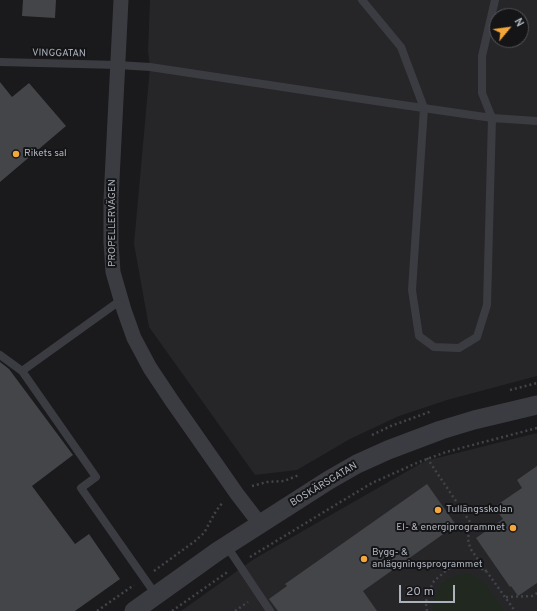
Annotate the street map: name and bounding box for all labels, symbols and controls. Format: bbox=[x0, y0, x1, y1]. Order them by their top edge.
north arrow bbox=[489, 8, 529, 48]
text: N bbox=[511, 16, 527, 30]
street label: VINGGATAN bbox=[32, 48, 86, 60]
place label: Rikets sal bbox=[24, 148, 67, 160]
marker: Rikets sal bbox=[11, 149, 21, 159]
street label: PROPELLERVÄGEN bbox=[107, 179, 119, 267]
street label: BOSKÄRSGATAN bbox=[288, 460, 360, 510]
place label: Tullängsskolan bbox=[446, 504, 513, 516]
marker: Tullängsskolan bbox=[433, 505, 443, 515]
place label: El- & energiprogrammet bbox=[396, 522, 505, 534]
marker: El- & energiprogrammet bbox=[508, 523, 518, 533]
place label: Bygg- & anläggningsprogrammet bbox=[372, 547, 482, 570]
marker: Bygg- & anläggningsprogrammet bbox=[359, 554, 369, 564]
scale bar bbox=[401, 577, 457, 603]
text: 20 m bbox=[406, 584, 434, 600]

